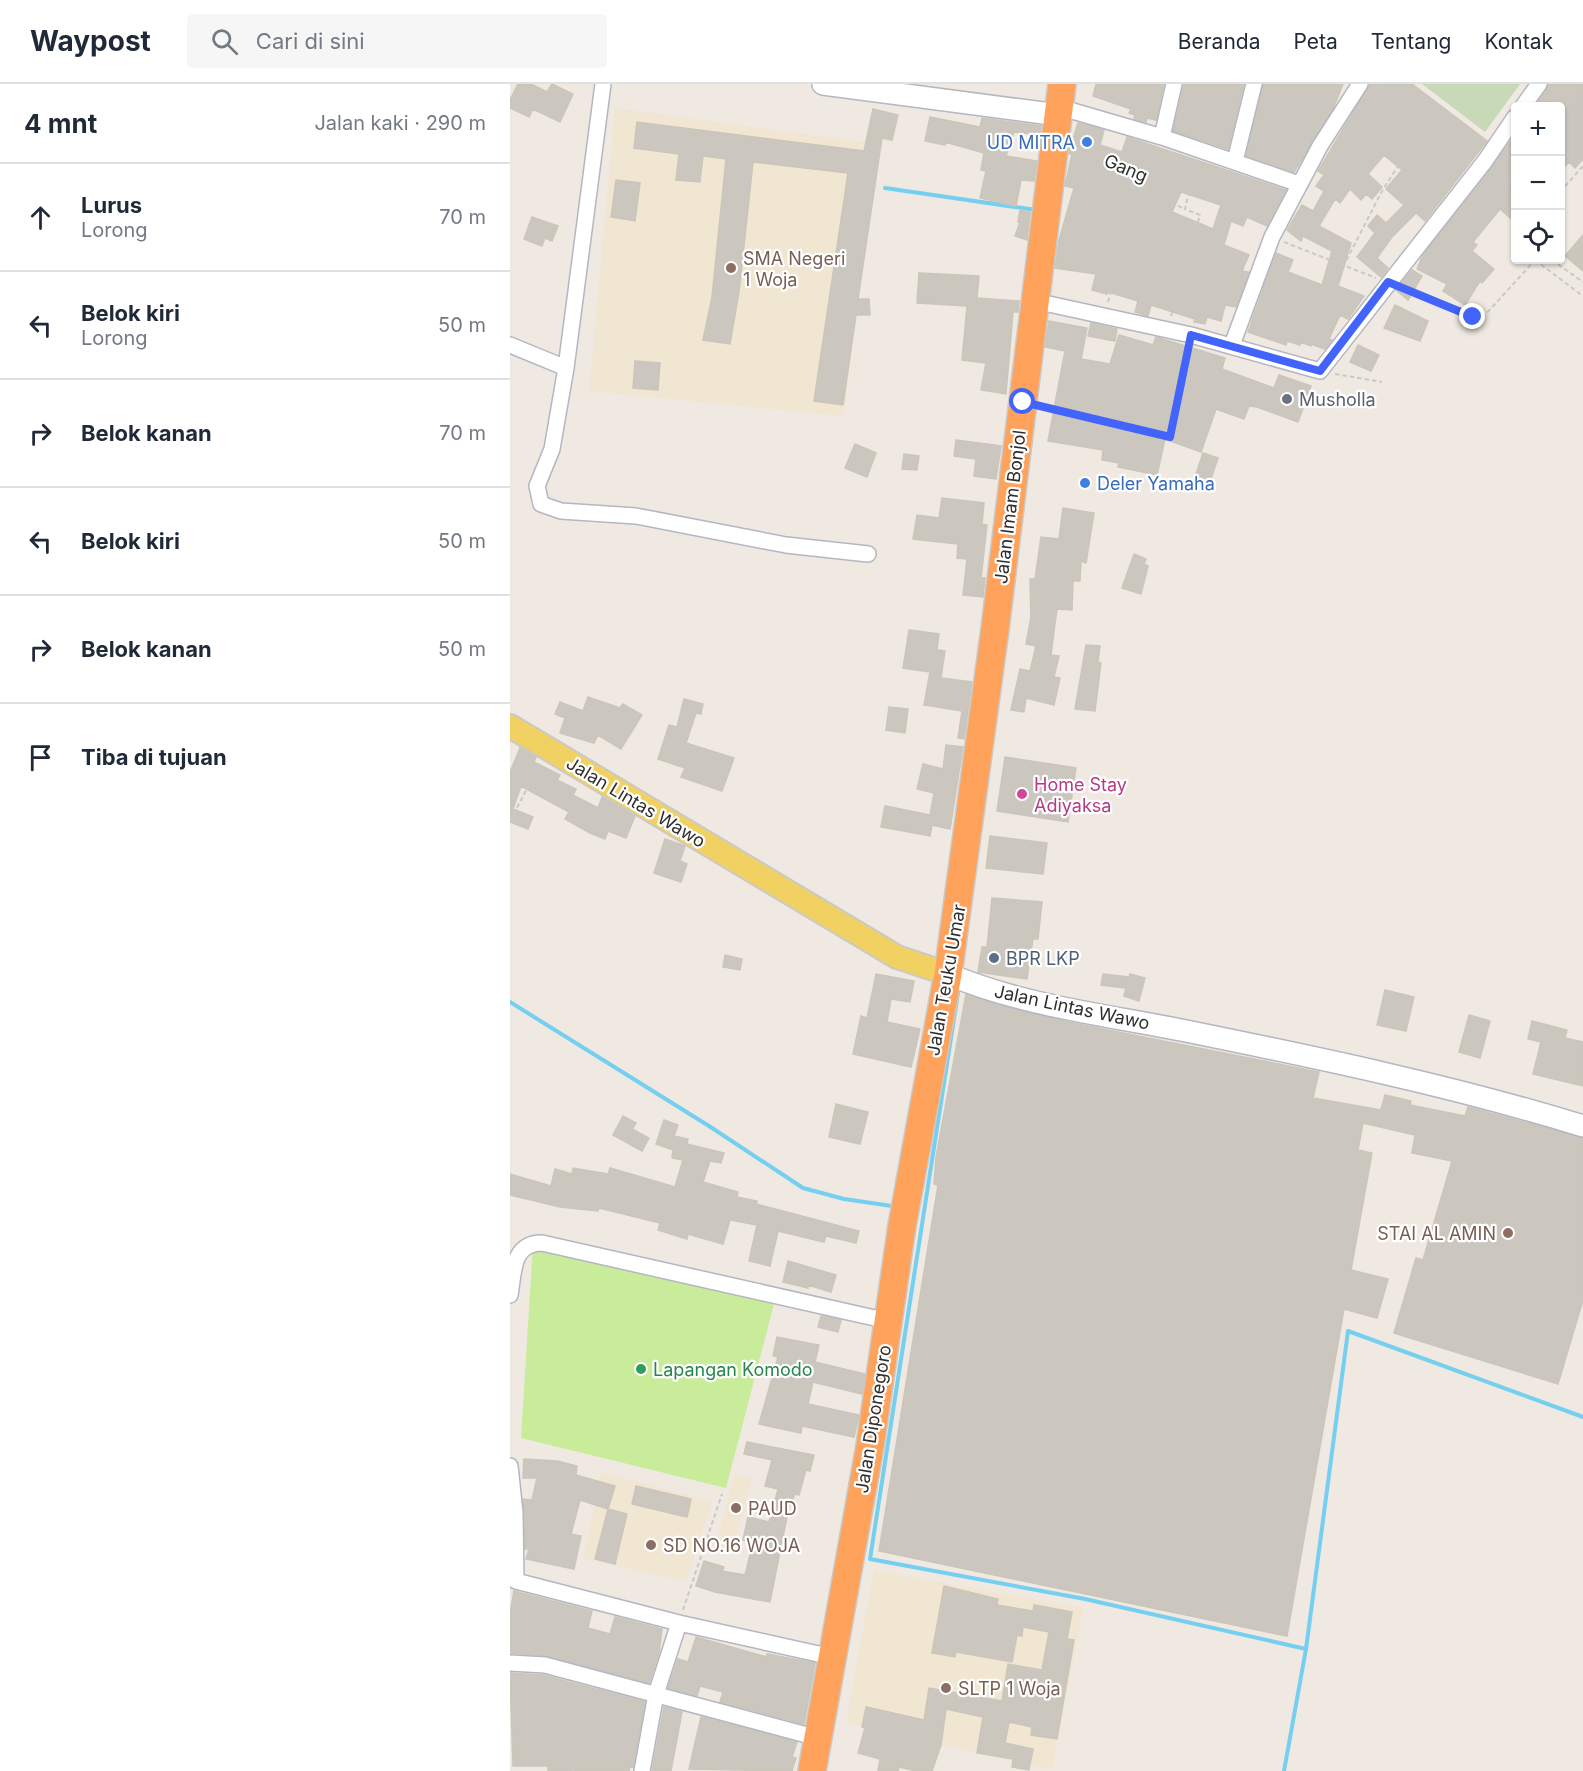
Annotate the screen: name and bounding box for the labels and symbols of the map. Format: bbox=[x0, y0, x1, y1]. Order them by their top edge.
place label: UD MITRA bbox=[987, 132, 1075, 153]
marker: UD MITRA bbox=[1080, 135, 1094, 149]
street label: Gang bbox=[1101, 150, 1151, 186]
place label: SMA Negeri 1 Woja bbox=[743, 248, 845, 290]
marker: SMA Negeri 1 Woja bbox=[724, 261, 738, 275]
route end bbox=[1459, 303, 1485, 329]
route start bbox=[1009, 388, 1035, 414]
place label: Musholla bbox=[1299, 389, 1376, 410]
marker: Musholla bbox=[1280, 392, 1294, 406]
street label: Jalan Imam Bonjol bbox=[990, 429, 1030, 585]
place label: Deler Yamaha bbox=[1097, 473, 1215, 494]
marker: Deler Yamaha bbox=[1078, 476, 1092, 490]
street label: Jalan Lintas Wawo bbox=[563, 752, 709, 852]
place label: Home Stay Adiyaksa bbox=[1034, 774, 1127, 816]
marker: Home Stay Adiyaksa bbox=[1015, 787, 1029, 801]
street label: Jalan Teuku Umar bbox=[922, 902, 970, 1057]
place label: BPR LKP bbox=[1006, 948, 1080, 969]
marker: BPR LKP bbox=[987, 951, 1001, 965]
street label: Jalan Lintas Wawo bbox=[992, 980, 1152, 1034]
place label: STAI AL AMIN bbox=[1377, 1223, 1496, 1244]
marker: STAI AL AMIN bbox=[1501, 1226, 1515, 1240]
street label: Jalan Diponegoro bbox=[851, 1343, 895, 1495]
place label: Lapangan Komodo bbox=[653, 1359, 813, 1380]
marker: Lapangan Komodo bbox=[634, 1362, 648, 1376]
place label: PAUD bbox=[748, 1498, 797, 1519]
marker: PAUD bbox=[729, 1501, 743, 1515]
place label: SD NO.16 WOJA bbox=[663, 1535, 800, 1556]
marker: SD NO.16 WOJA bbox=[644, 1538, 658, 1552]
place label: SLTP 1 Woja bbox=[958, 1678, 1061, 1699]
marker: SLTP 1 Woja bbox=[939, 1681, 953, 1695]

